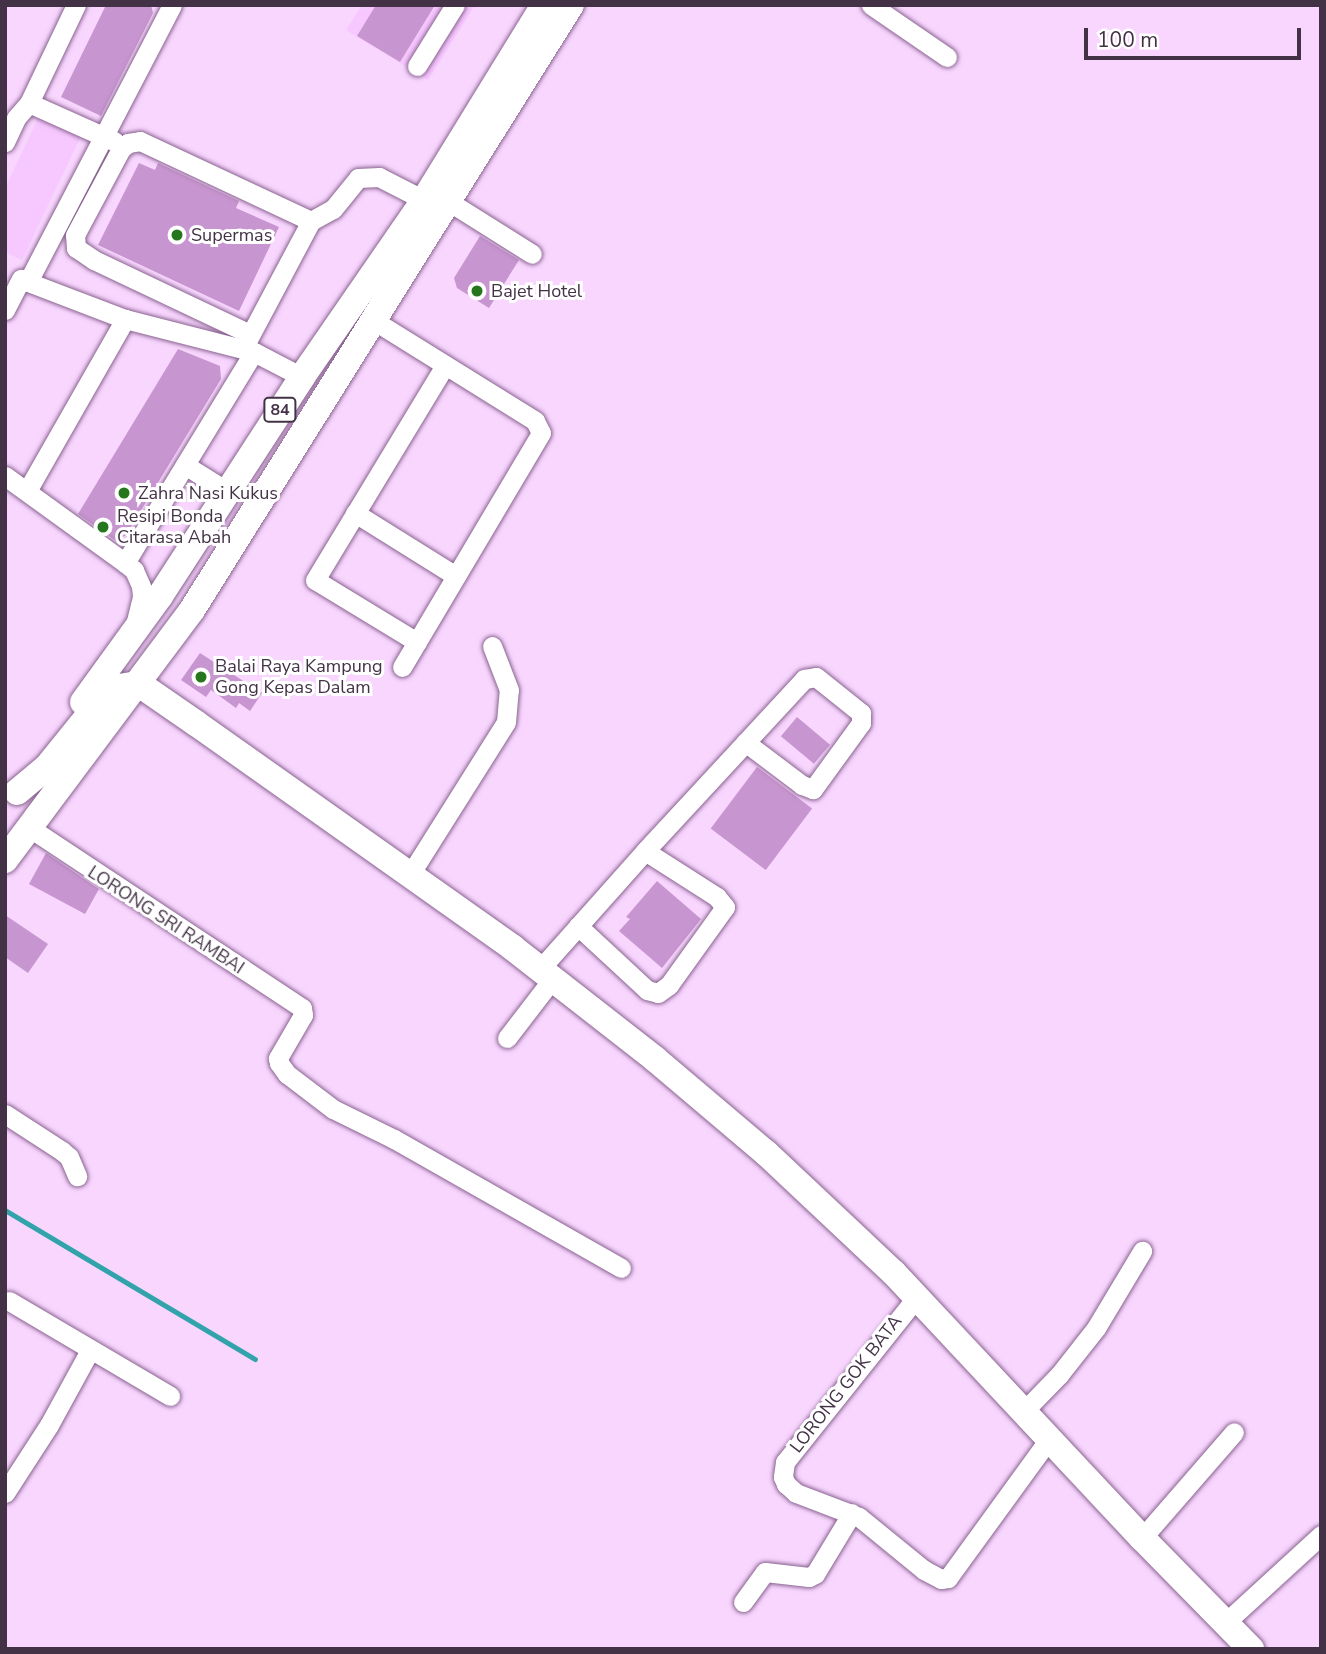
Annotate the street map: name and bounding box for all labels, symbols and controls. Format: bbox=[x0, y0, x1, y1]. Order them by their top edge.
scale bar bbox=[1088, 14, 1305, 58]
text: 100 m bbox=[1097, 26, 1158, 54]
place label: Supermas bbox=[191, 224, 272, 246]
marker: Supermas bbox=[169, 227, 185, 243]
place label: Bajet Hotel bbox=[491, 280, 582, 302]
marker: Bajet Hotel bbox=[469, 283, 485, 299]
road number: 84 bbox=[262, 398, 298, 422]
place label: Zahra Nasi Kukus bbox=[138, 482, 278, 504]
marker: Zahra Nasi Kukus bbox=[116, 485, 132, 501]
place label: Resipi Bonda Citarasa Abah bbox=[117, 506, 231, 548]
marker: Resipi Bonda Citarasa Abah bbox=[95, 519, 111, 535]
place label: Balai Raya Kampung Gong Kepas Dalam bbox=[215, 656, 383, 698]
marker: Balai Raya Kampung Gong Kepas Dalam bbox=[193, 669, 209, 685]
street label: LORONG SRI RAMBAI bbox=[84, 861, 248, 979]
street label: LORONG GOK BATA bbox=[786, 1311, 906, 1457]

